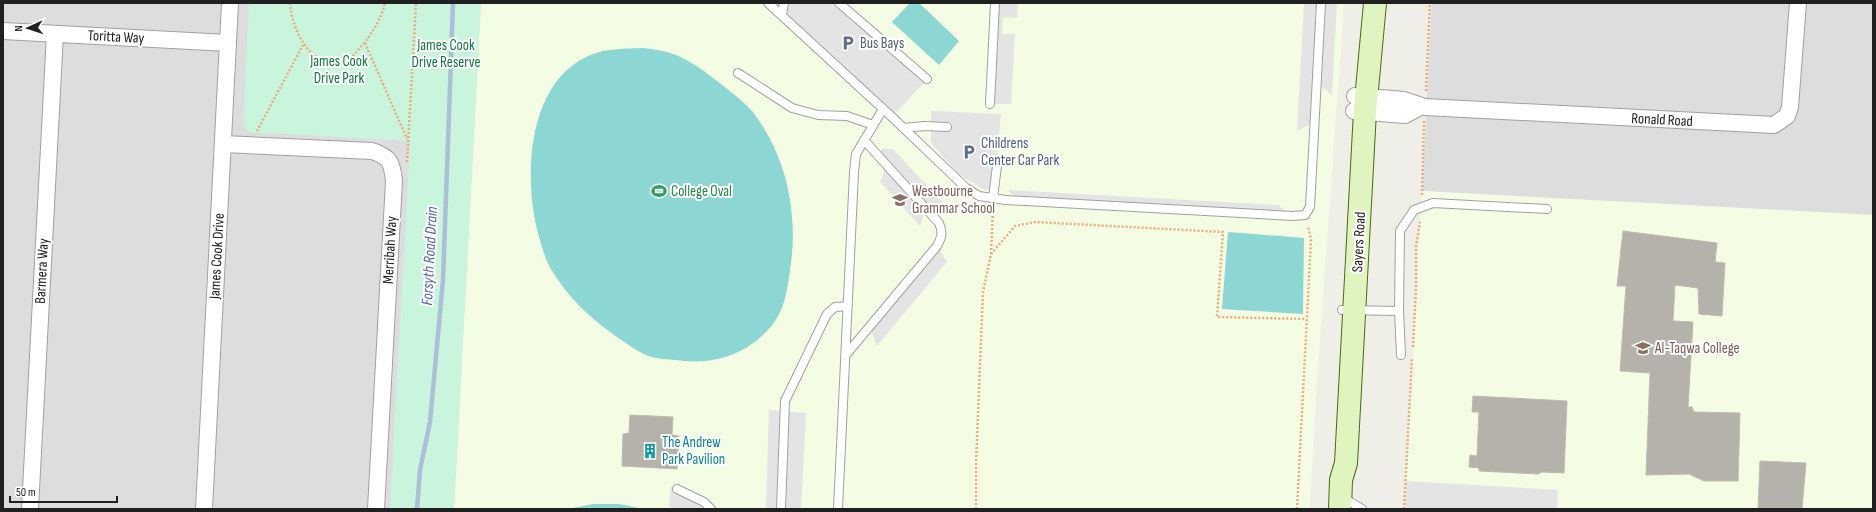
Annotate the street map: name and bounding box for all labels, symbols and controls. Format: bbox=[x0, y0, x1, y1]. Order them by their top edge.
north arrow bbox=[8, 8, 48, 48]
text: N bbox=[12, 25, 25, 32]
street label: Toritta Way bbox=[87, 26, 145, 48]
parking icon: Bus Bays bbox=[839, 34, 857, 52]
place label: Bus Bays bbox=[860, 34, 904, 53]
park label: James Cook Drive Reserve bbox=[412, 36, 480, 72]
park label: James Cook Drive Park bbox=[309, 52, 368, 88]
street label: Ronald Road bbox=[1631, 109, 1693, 131]
place label: Childrens Center Car Park bbox=[981, 134, 1060, 170]
parking icon: Childrens Center Car Park bbox=[960, 143, 978, 161]
sports icon: College Oval bbox=[650, 182, 668, 200]
place label: College Oval bbox=[671, 182, 732, 201]
place label: Westbourne Grammar School bbox=[912, 182, 995, 218]
school or university icon: Westbourne Grammar School bbox=[891, 191, 909, 209]
water label: Forsyth Road Drain bbox=[418, 206, 442, 306]
street label: Sayers Road bbox=[1348, 211, 1370, 273]
street label: James Cook Drive bbox=[205, 212, 229, 301]
street label: Merribah Way bbox=[379, 215, 401, 284]
street label: Barmera Way bbox=[31, 238, 53, 304]
school or university icon: Al-Taqwa College bbox=[1634, 339, 1652, 357]
place label: Al-Taqwa College bbox=[1654, 339, 1740, 358]
place label: The Andrew Park Pavilion bbox=[662, 433, 725, 469]
building icon: The Andrew Park Pavilion bbox=[641, 442, 659, 460]
scale bar bbox=[10, 478, 117, 504]
text: 50 m bbox=[16, 485, 36, 500]

